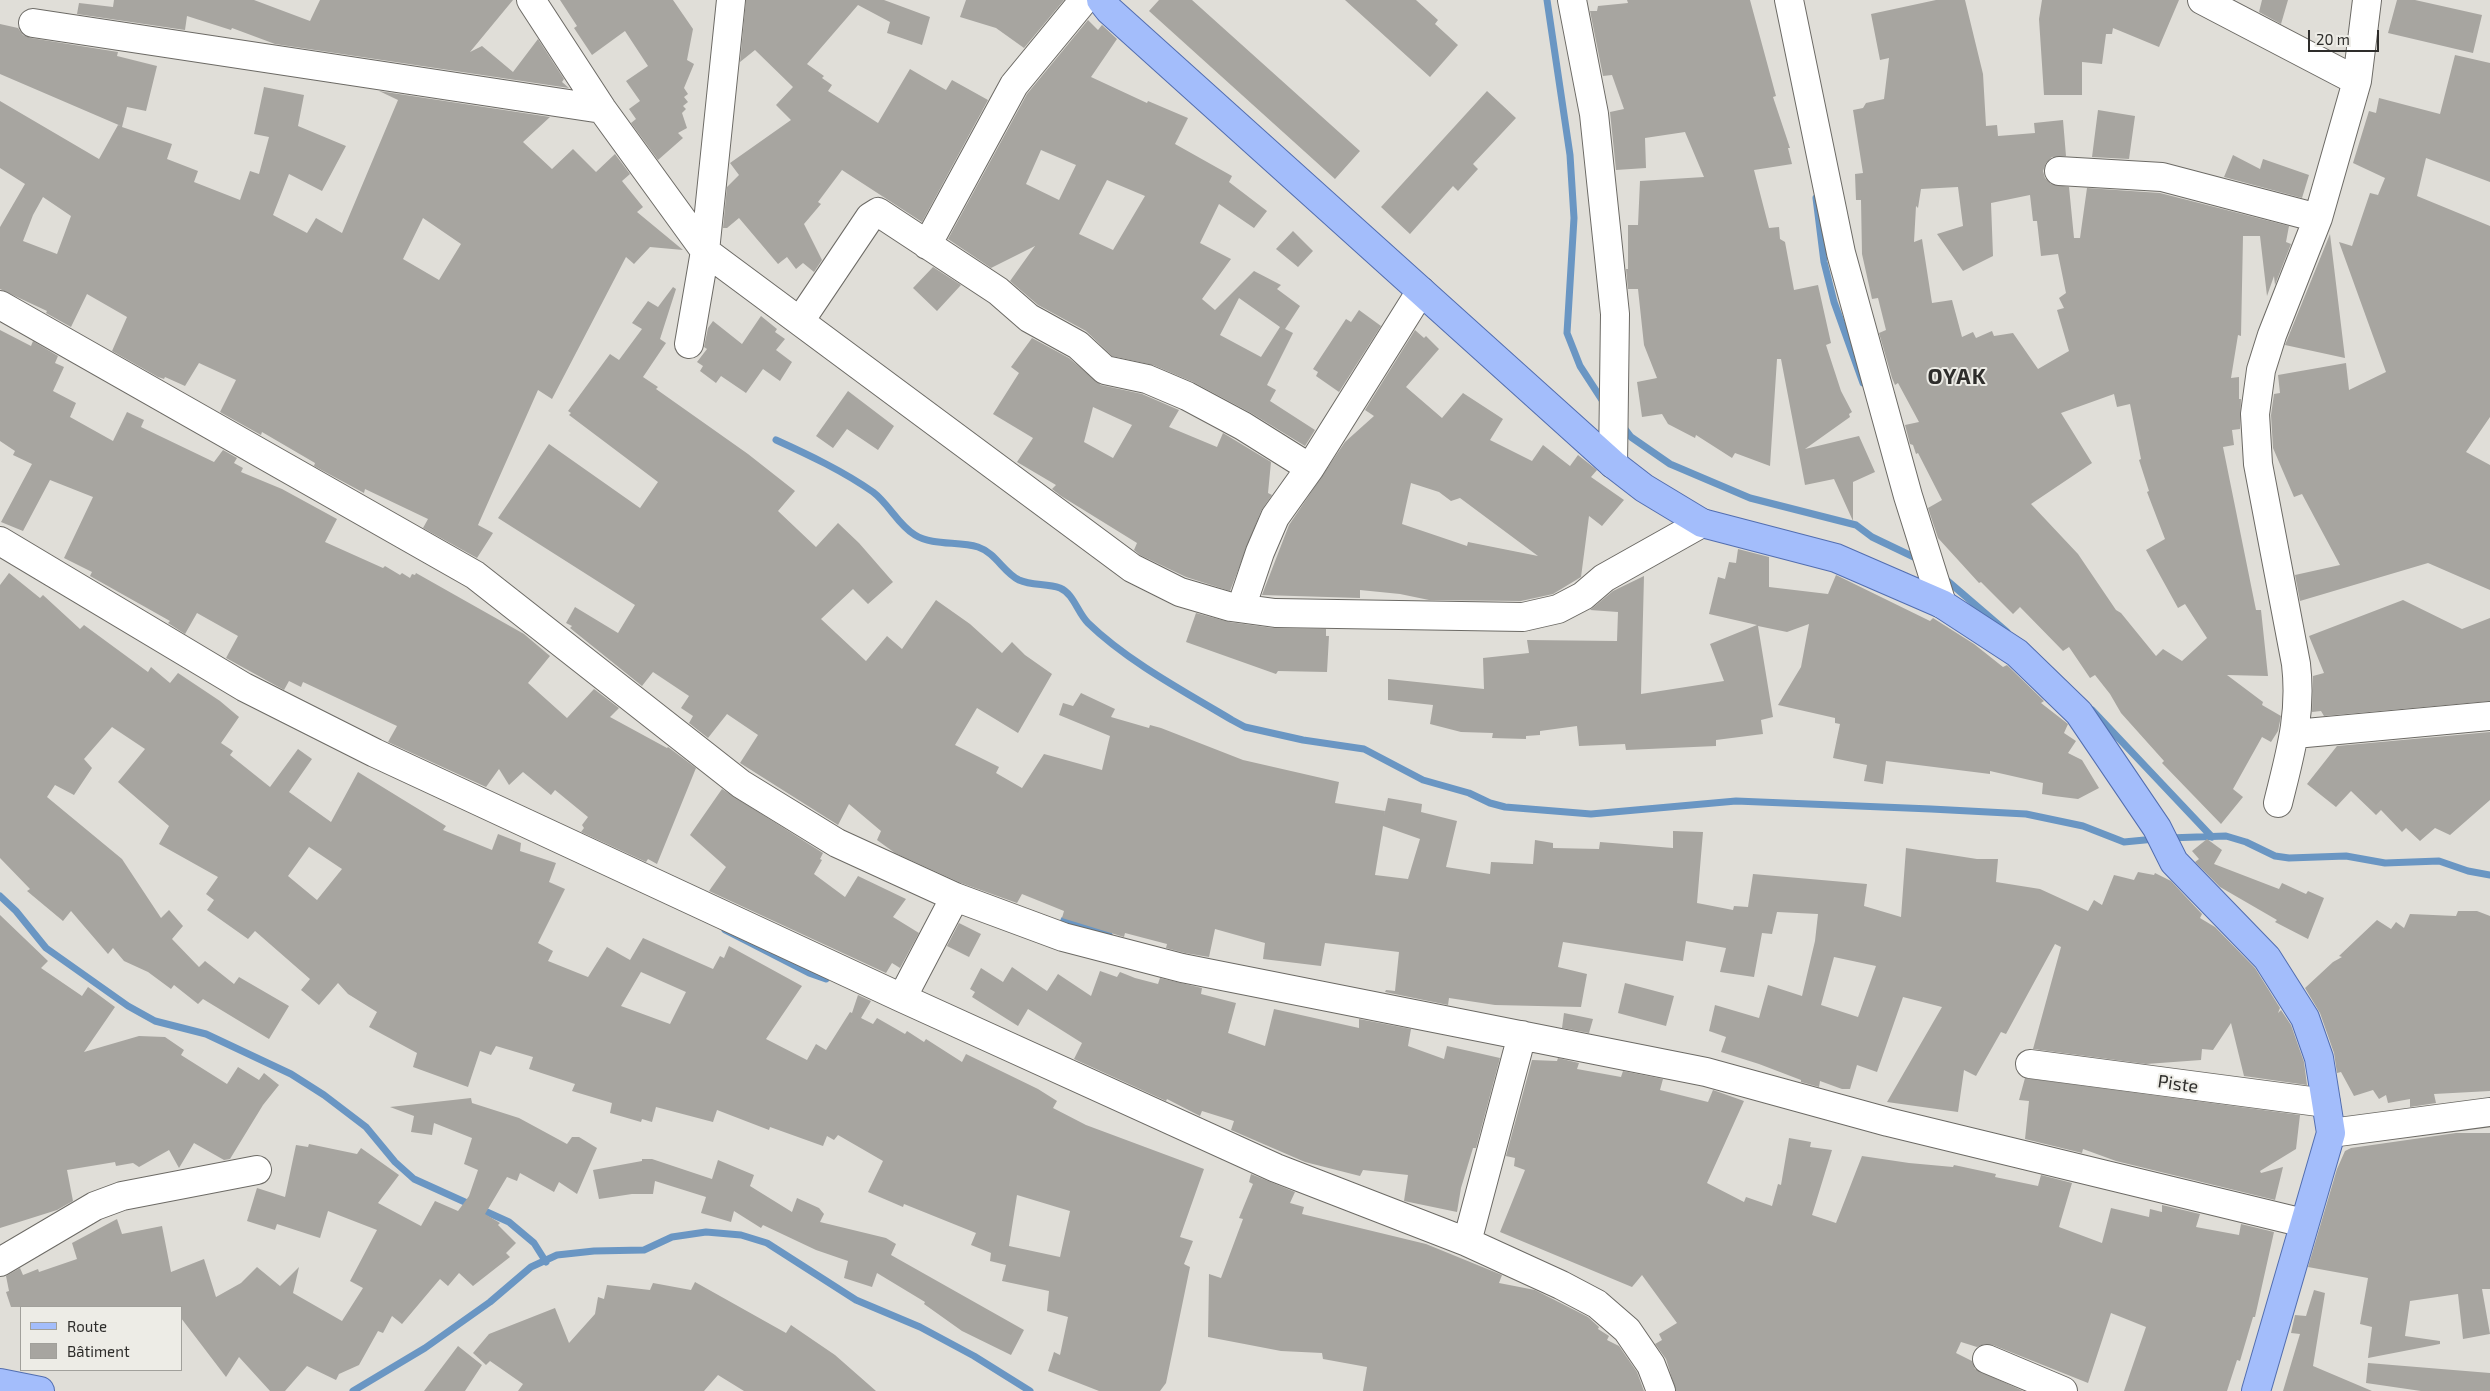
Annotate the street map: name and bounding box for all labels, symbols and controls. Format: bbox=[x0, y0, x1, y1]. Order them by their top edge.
scale bar bbox=[2310, 20, 2381, 52]
text: 20 m bbox=[2316, 30, 2350, 48]
district label: OYAK bbox=[1927, 364, 1987, 390]
street label: Piste bbox=[2156, 1070, 2200, 1098]
legend bbox=[20, 1306, 182, 1371]
text: Route bbox=[67, 1317, 107, 1335]
text: Bâtiment bbox=[67, 1342, 130, 1360]

